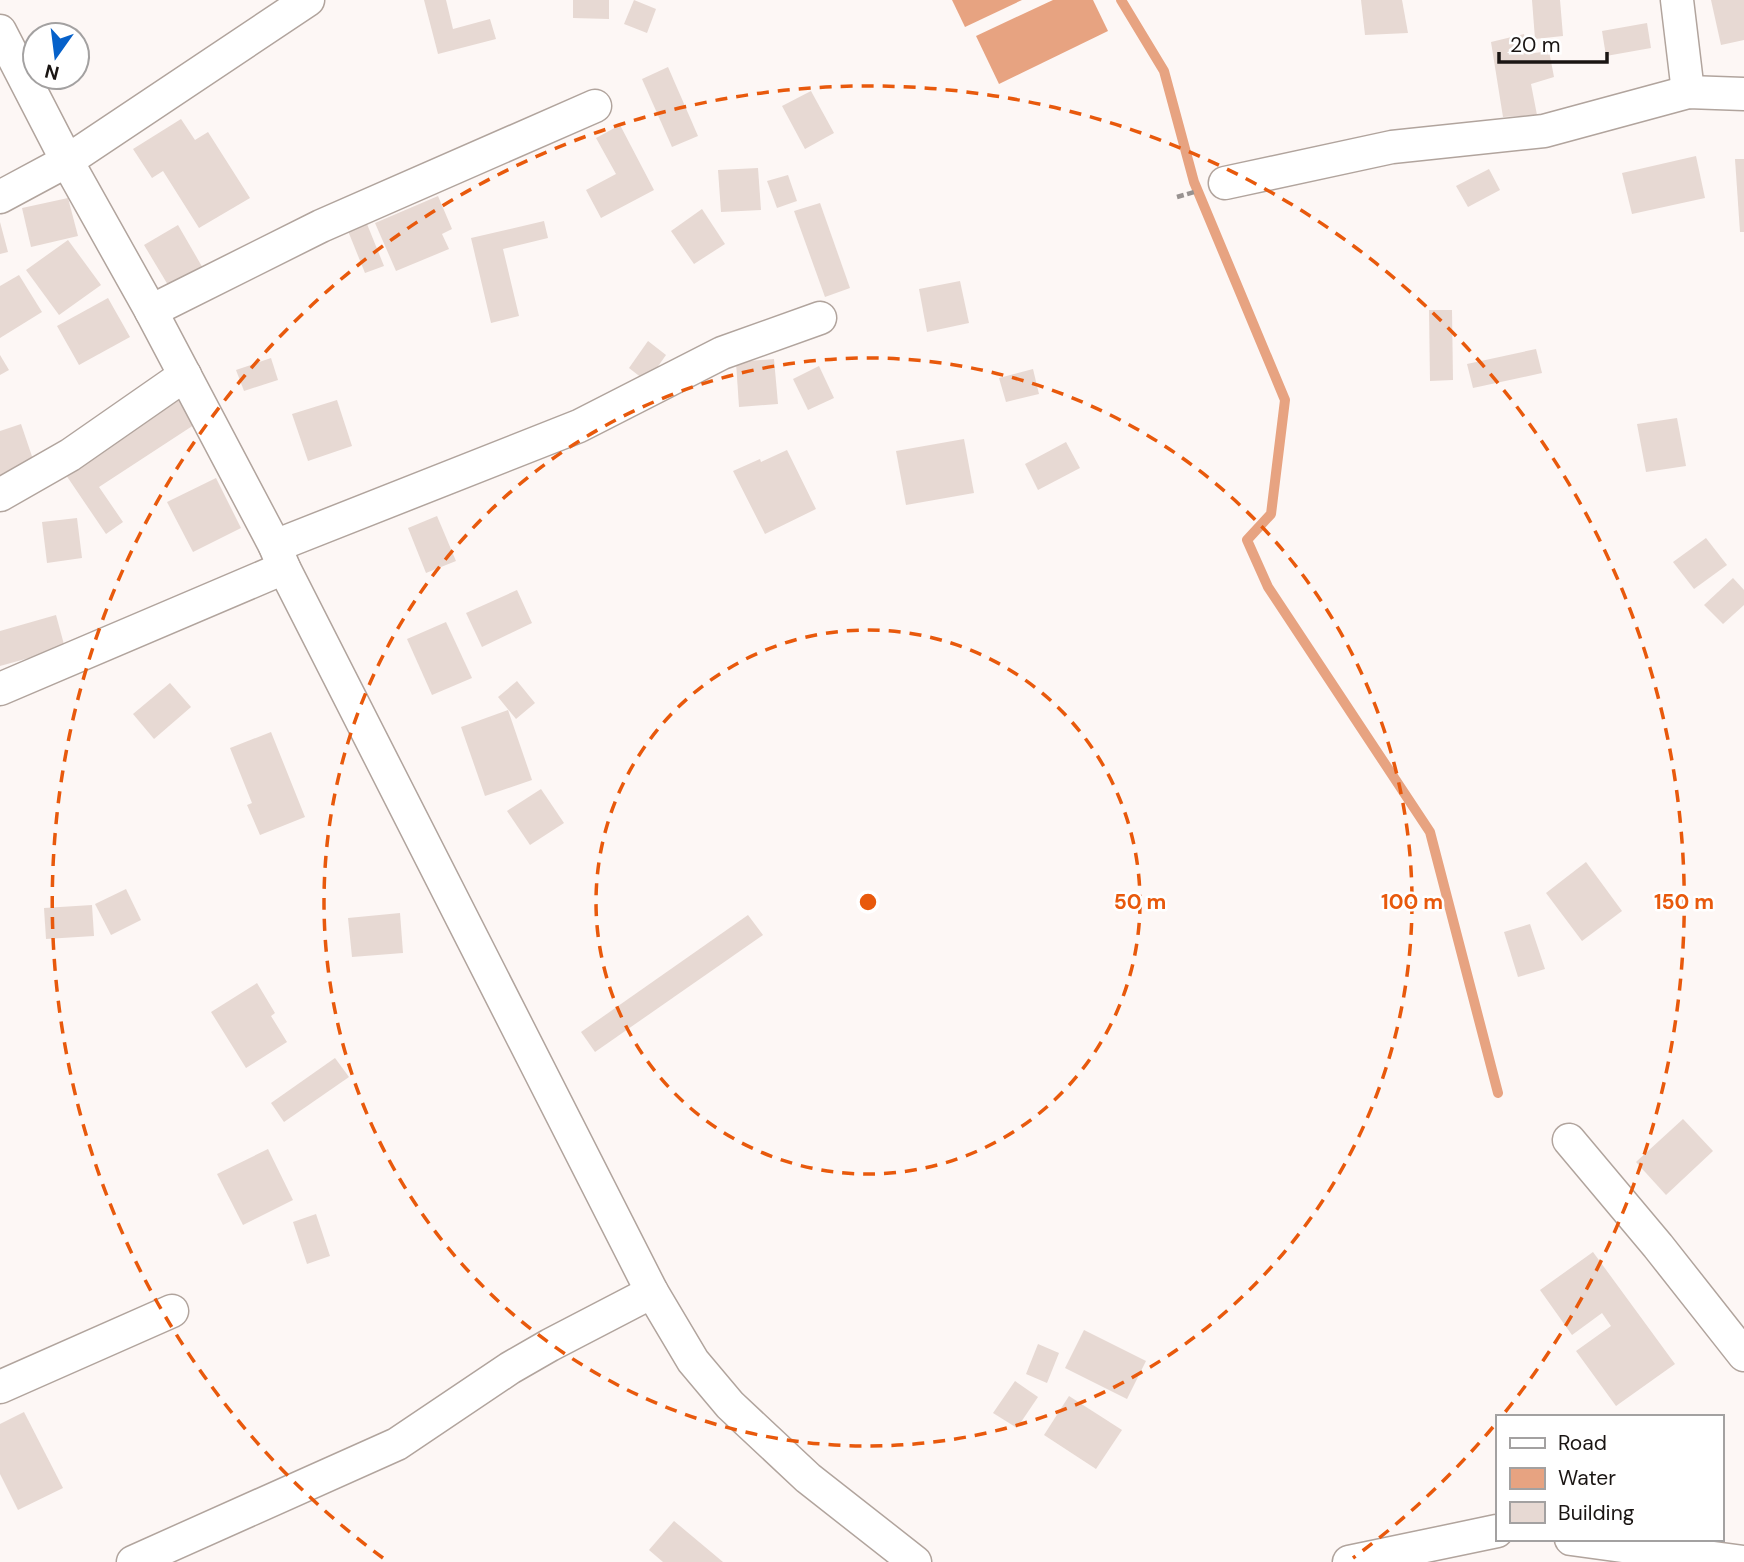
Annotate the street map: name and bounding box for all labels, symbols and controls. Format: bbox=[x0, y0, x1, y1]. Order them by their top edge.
north arrow bbox=[21, 21, 91, 91]
scale bar bbox=[1499, 21, 1608, 65]
text: 20 m bbox=[1510, 31, 1561, 59]
text: N bbox=[42, 58, 62, 86]
text: 50 m bbox=[1114, 888, 1166, 916]
text: 100 m bbox=[1381, 888, 1443, 916]
text: 150 m bbox=[1654, 888, 1714, 916]
centre of rings bbox=[856, 890, 880, 914]
legend bbox=[1496, 1415, 1723, 1541]
text: Road bbox=[1558, 1429, 1607, 1457]
text: Water bbox=[1558, 1464, 1616, 1492]
text: Building bbox=[1558, 1499, 1635, 1527]

